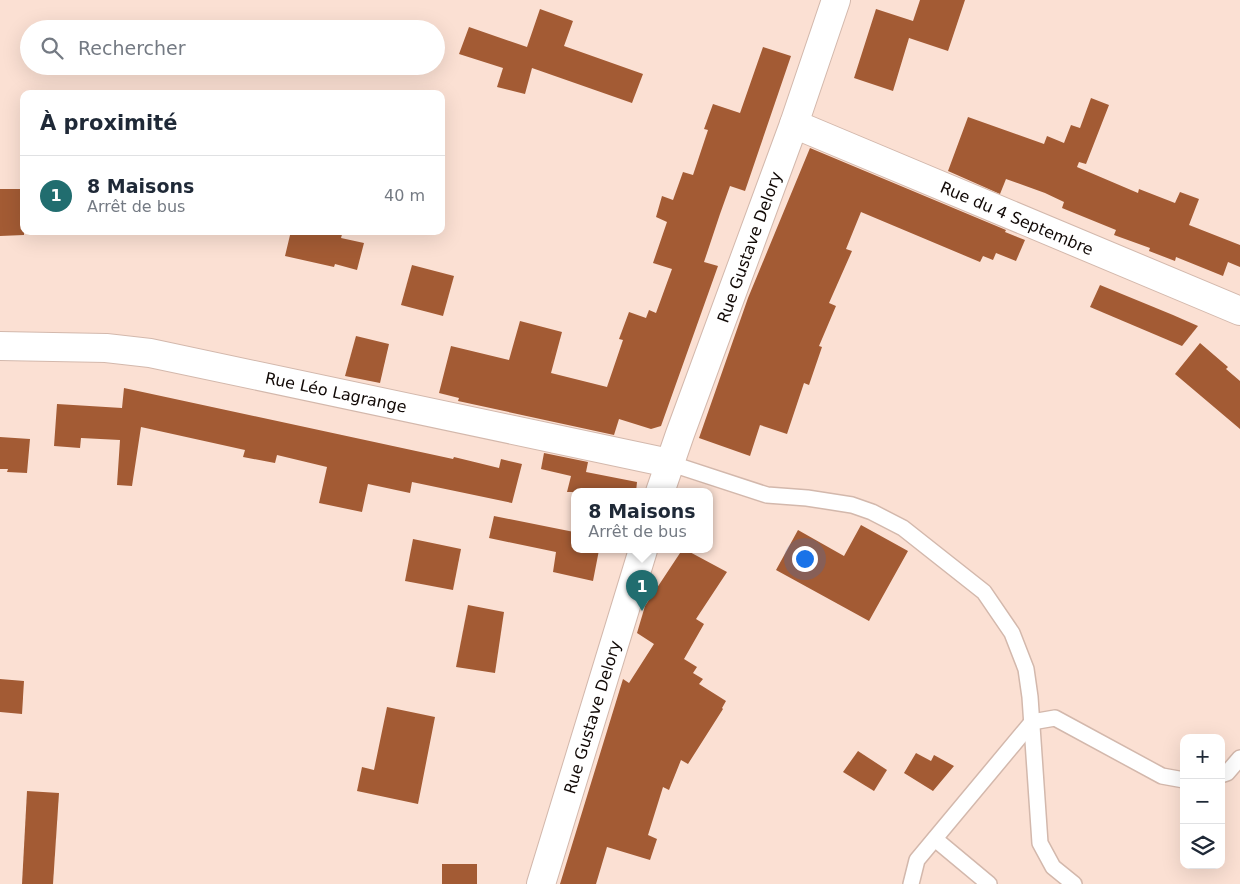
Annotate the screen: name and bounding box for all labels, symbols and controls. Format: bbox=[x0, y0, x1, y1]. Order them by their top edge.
search box bbox=[20, 20, 445, 75]
icon: search bbox=[38, 34, 66, 62]
text: Rechercher bbox=[78, 37, 186, 59]
text: À proximité bbox=[40, 111, 177, 135]
street label: Rue Gustave Delory bbox=[713, 169, 786, 325]
text: 8 Maisons bbox=[87, 175, 194, 197]
street label: Rue du 4 Septembre bbox=[938, 178, 1096, 259]
text: 1 bbox=[50, 186, 62, 205]
text: 40 m bbox=[384, 186, 425, 205]
text: Arrêt de bus bbox=[87, 197, 185, 216]
street label: Rue Léo Lagrange bbox=[263, 368, 408, 417]
popup bbox=[571, 488, 713, 553]
text: 8 Maisons bbox=[588, 500, 696, 522]
text: Arrêt de bus bbox=[588, 522, 687, 541]
your location bbox=[792, 546, 818, 572]
pin: 1 bbox=[626, 570, 658, 611]
street label: Rue Gustave Delory bbox=[560, 638, 625, 796]
map controls bbox=[1180, 734, 1225, 869]
button: + bbox=[1180, 734, 1225, 779]
button: − bbox=[1180, 779, 1225, 824]
button: layers bbox=[1180, 824, 1225, 869]

